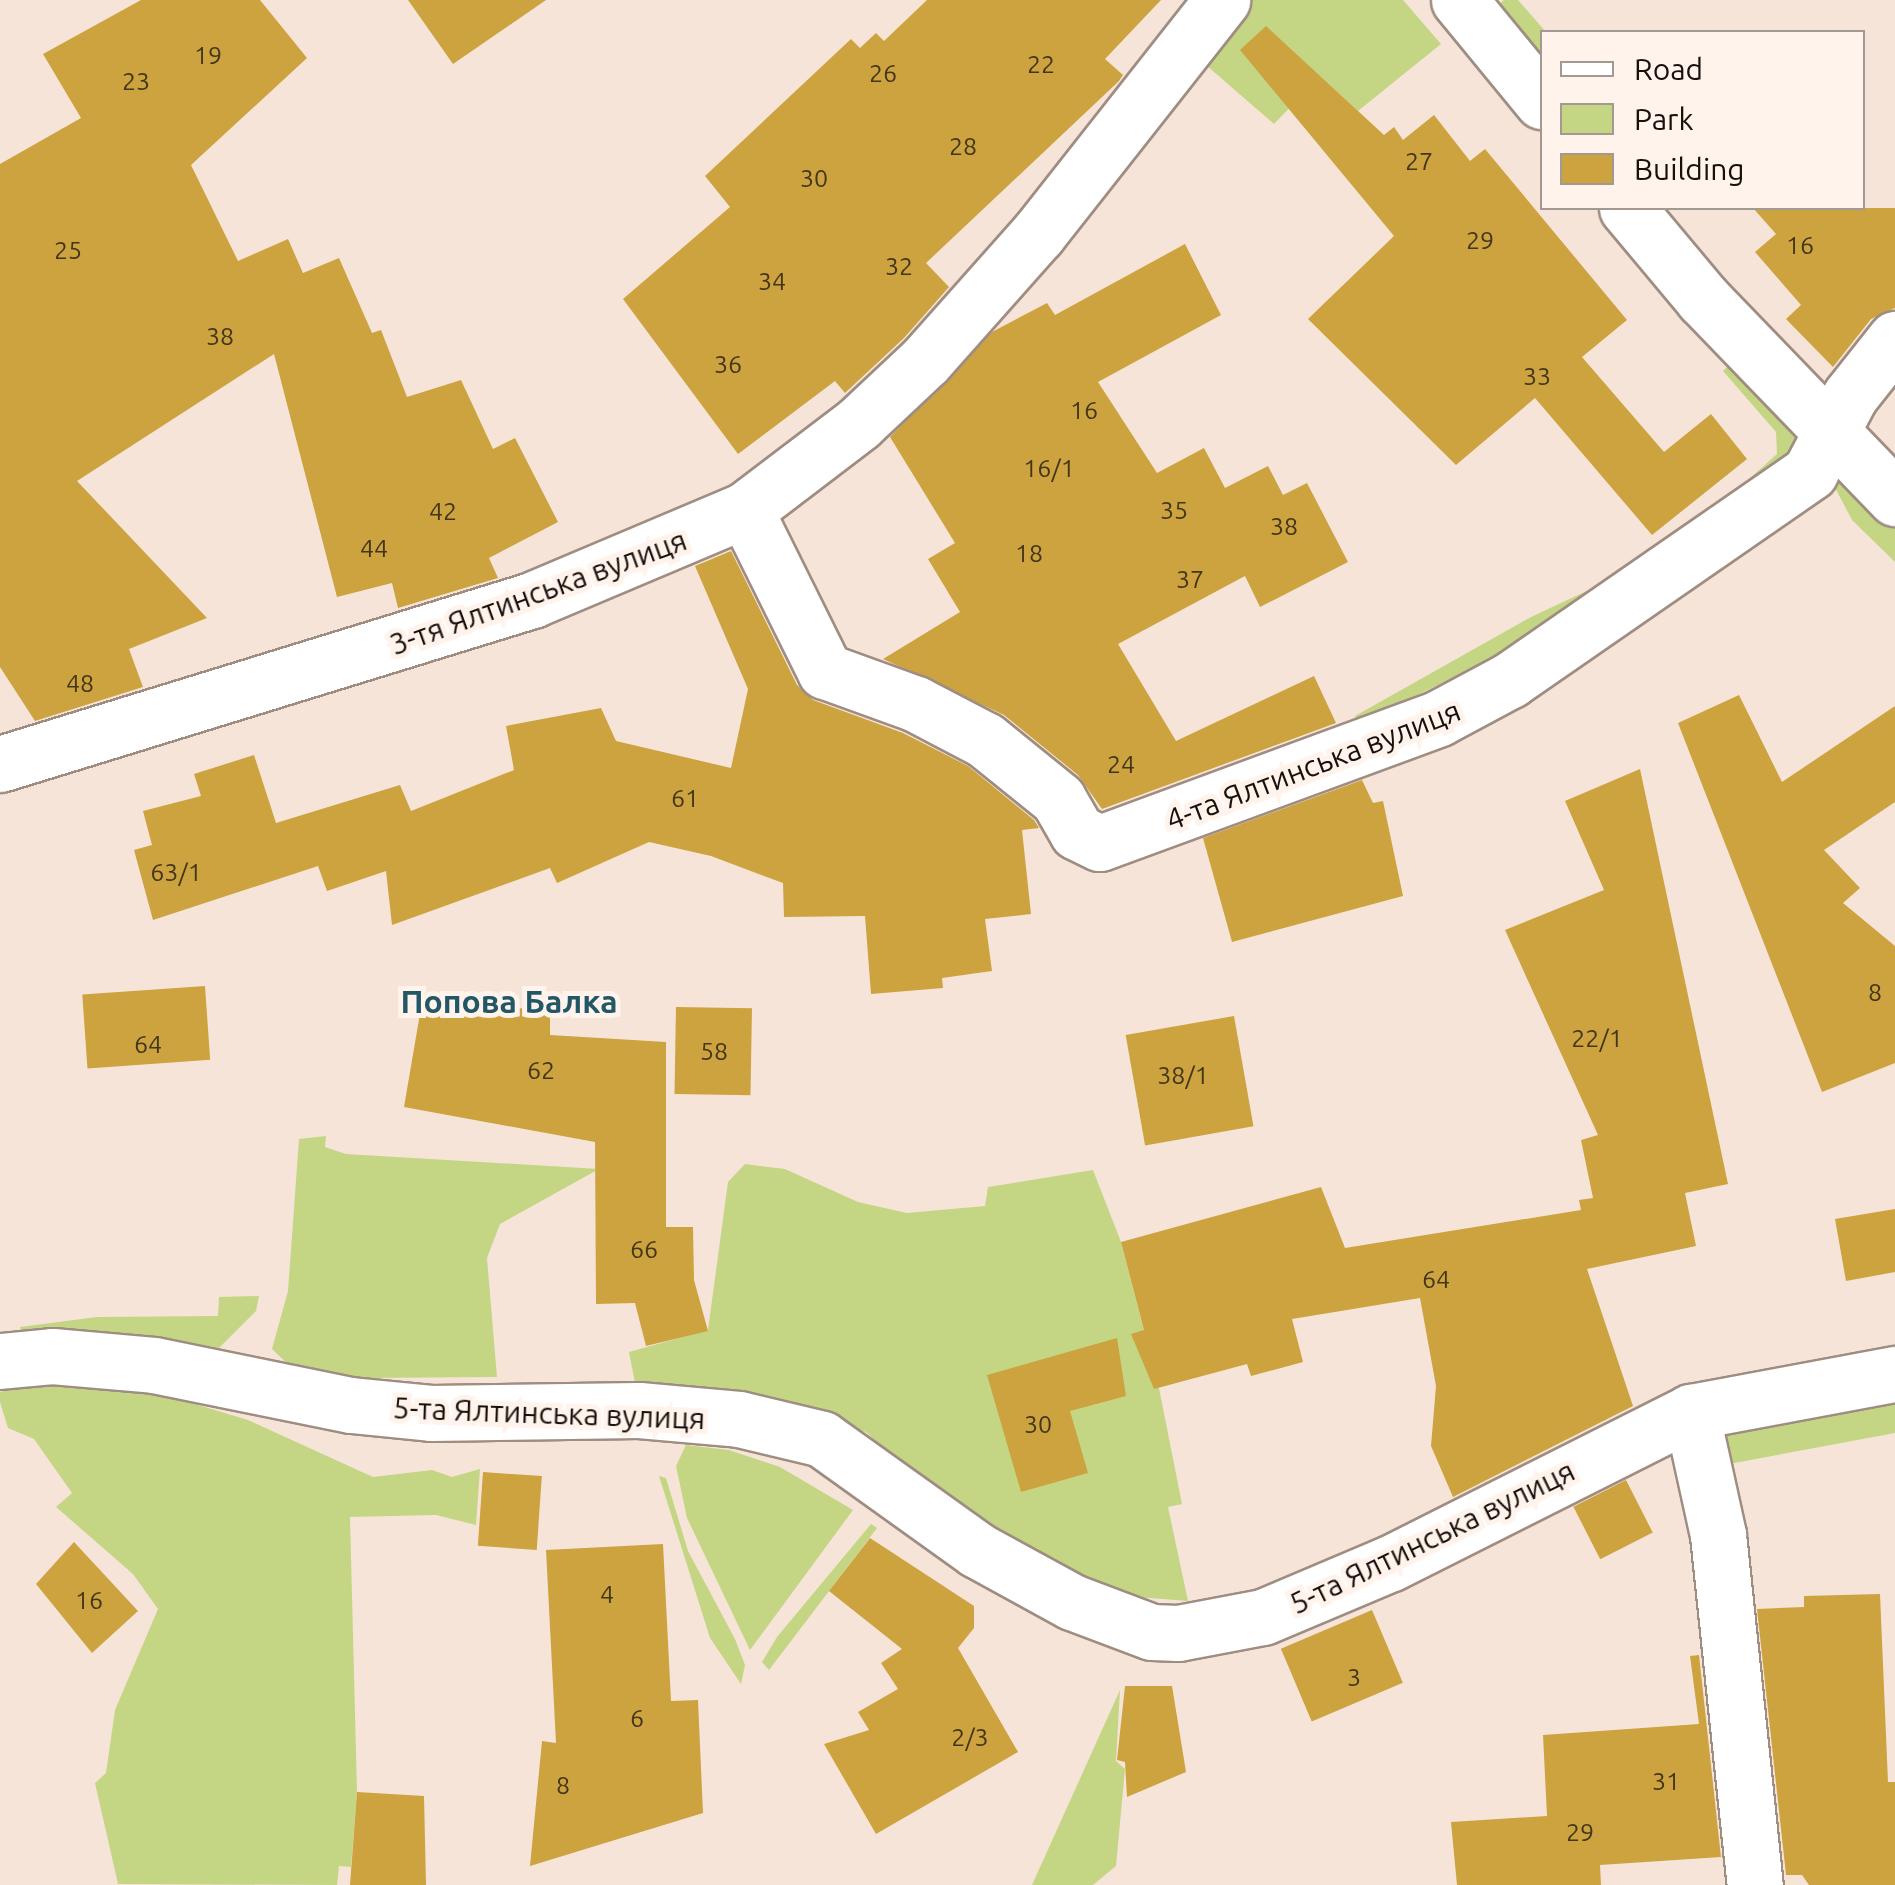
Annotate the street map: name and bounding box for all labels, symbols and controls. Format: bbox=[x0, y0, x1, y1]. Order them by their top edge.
legend bbox=[1540, 30, 1865, 210]
house number: 19 bbox=[194, 40, 222, 70]
house number: 22 bbox=[1027, 49, 1055, 79]
text: Road bbox=[1634, 52, 1703, 86]
house number: 26 bbox=[869, 58, 897, 88]
house number: 23 bbox=[122, 66, 150, 96]
text: Park bbox=[1634, 102, 1694, 136]
house number: 28 bbox=[949, 131, 977, 161]
house number: 27 bbox=[1405, 146, 1433, 176]
text: Building bbox=[1634, 152, 1745, 186]
house number: 30 bbox=[800, 163, 828, 193]
house number: 29 bbox=[1466, 225, 1494, 255]
house number: 16 bbox=[1786, 230, 1814, 260]
house number: 25 bbox=[54, 235, 82, 265]
house number: 32 bbox=[885, 251, 913, 281]
house number: 34 bbox=[758, 266, 786, 296]
house number: 38 bbox=[206, 321, 234, 351]
house number: 36 bbox=[714, 349, 742, 379]
house number: 33 bbox=[1523, 361, 1551, 391]
house number: 16 bbox=[1070, 395, 1098, 425]
house number: 16/1 bbox=[1023, 453, 1075, 483]
house number: 35 bbox=[1160, 495, 1188, 525]
house number: 42 bbox=[429, 496, 457, 526]
house number: 38 bbox=[1270, 511, 1298, 541]
street label: 3-тя Ялтинська вулиця bbox=[385, 521, 691, 663]
house number: 44 bbox=[360, 533, 388, 563]
house number: 18 bbox=[1015, 538, 1043, 568]
house number: 37 bbox=[1176, 564, 1204, 594]
house number: 48 bbox=[66, 668, 94, 698]
street label: 4-та Ялтинська вулиця bbox=[1161, 692, 1465, 838]
house number: 24 bbox=[1107, 749, 1135, 779]
house number: 61 bbox=[671, 783, 699, 813]
house number: 63/1 bbox=[150, 857, 202, 887]
house number: 8 bbox=[1868, 977, 1882, 1007]
district label: Попова Балка bbox=[400, 982, 618, 1020]
house number: 22/1 bbox=[1571, 1023, 1623, 1053]
house number: 64 bbox=[134, 1029, 162, 1059]
house number: 58 bbox=[700, 1036, 728, 1066]
house number: 62 bbox=[527, 1055, 555, 1085]
house number: 38/1 bbox=[1157, 1060, 1209, 1090]
house number: 66 bbox=[630, 1234, 658, 1264]
house number: 64 bbox=[1422, 1264, 1450, 1294]
street label: 5-та Ялтинська вулиця bbox=[392, 1390, 706, 1436]
house number: 30 bbox=[1024, 1409, 1052, 1439]
street label: 5-та Ялтинська вулиця bbox=[1284, 1452, 1580, 1622]
house number: 4 bbox=[600, 1579, 614, 1609]
house number: 16 bbox=[75, 1585, 103, 1615]
house number: 3 bbox=[1347, 1662, 1361, 1692]
house number: 6 bbox=[630, 1703, 644, 1733]
house number: 2/3 bbox=[951, 1722, 989, 1752]
house number: 31 bbox=[1652, 1766, 1680, 1796]
house number: 8 bbox=[556, 1770, 570, 1800]
house number: 29 bbox=[1566, 1817, 1594, 1847]

